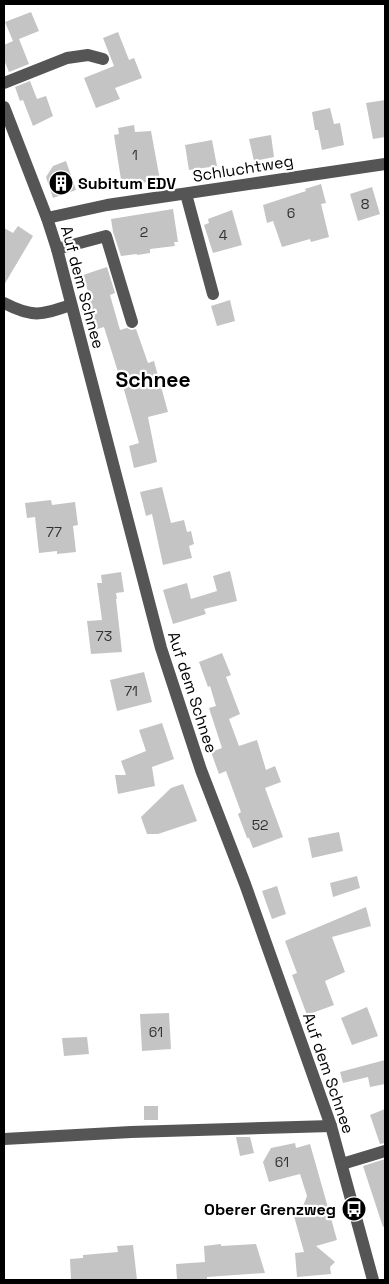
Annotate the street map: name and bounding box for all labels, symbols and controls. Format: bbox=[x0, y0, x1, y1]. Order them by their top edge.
house number: 1 bbox=[132, 146, 138, 164]
street label: Schluchtweg bbox=[191, 150, 295, 187]
building icon: Subitum EDV bbox=[48, 170, 74, 196]
place label: Subitum EDV bbox=[78, 173, 176, 194]
house number: 8 bbox=[361, 195, 370, 213]
house number: 6 bbox=[287, 204, 295, 222]
street label: Auf dem Schnee bbox=[56, 223, 109, 351]
house number: 2 bbox=[140, 223, 148, 241]
house number: 4 bbox=[219, 226, 228, 244]
district label: Schnee bbox=[115, 366, 191, 393]
house number: 77 bbox=[46, 523, 62, 541]
house number: 73 bbox=[96, 627, 112, 645]
street label: Auf dem Schnee bbox=[163, 629, 222, 756]
house number: 71 bbox=[124, 682, 138, 700]
house number: 52 bbox=[252, 816, 268, 834]
street label: Auf dem Schnee bbox=[298, 1010, 359, 1136]
house number: 61 bbox=[149, 1023, 163, 1041]
house number: 61 bbox=[275, 1153, 289, 1171]
bus stop icon: Oberer Grenzweg bbox=[341, 1196, 367, 1222]
place label: Oberer Grenzweg bbox=[204, 1199, 336, 1220]

